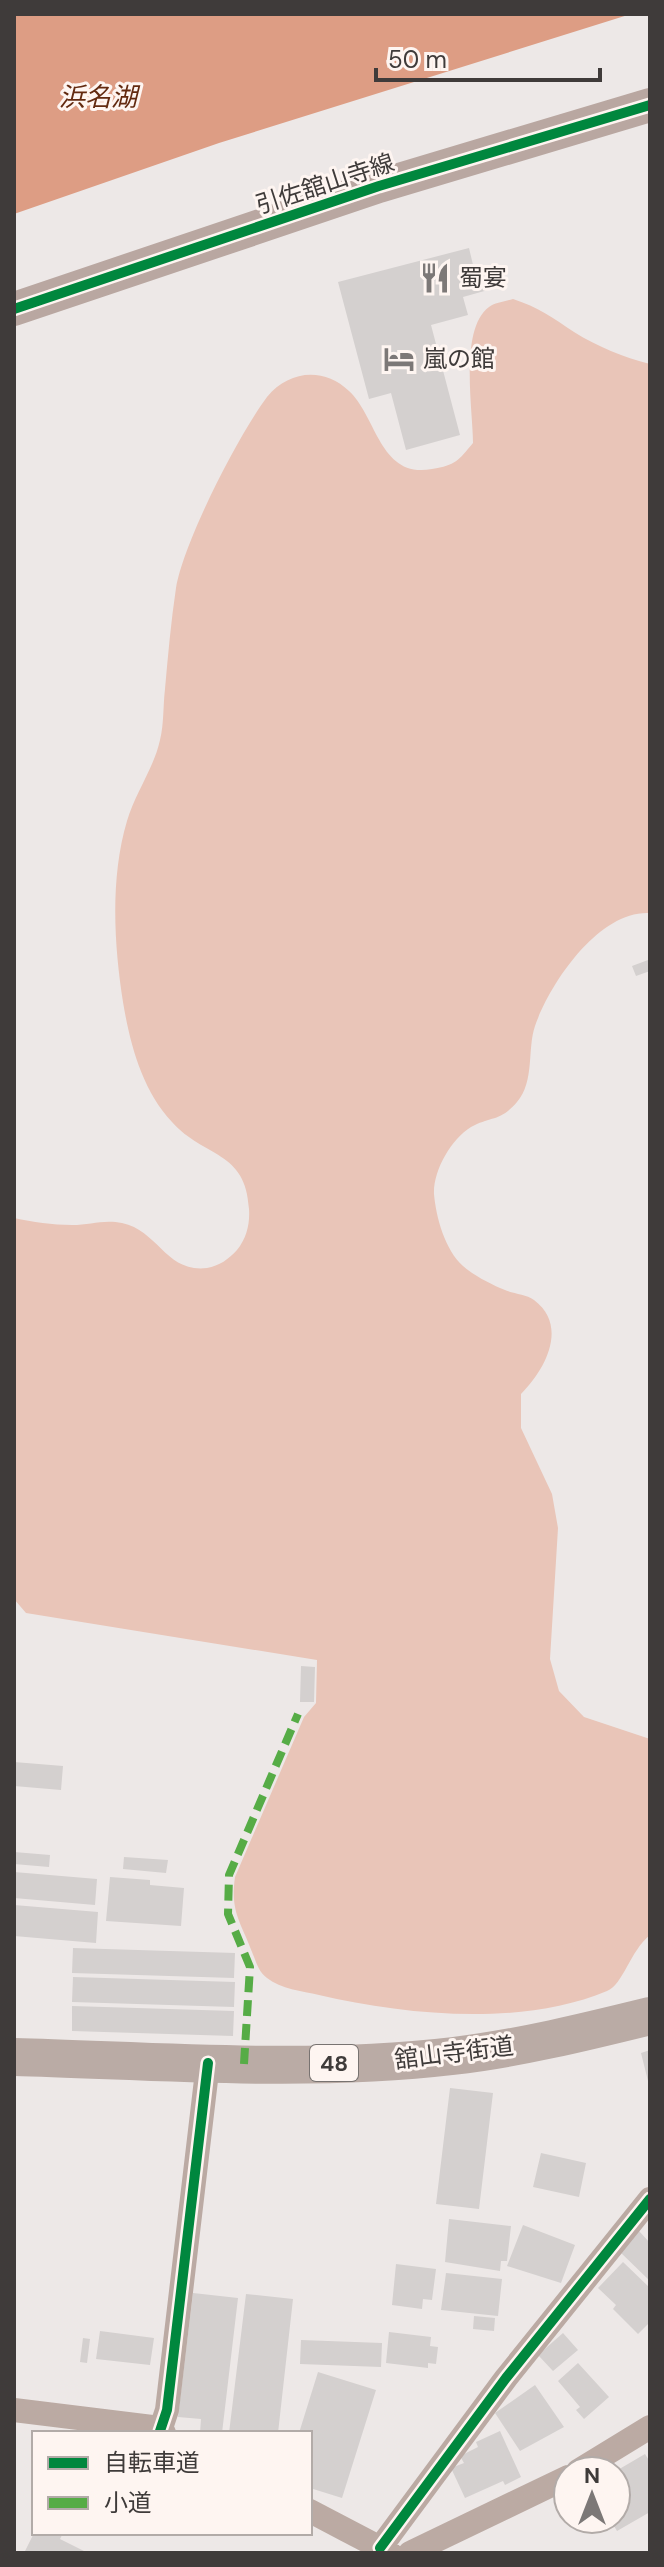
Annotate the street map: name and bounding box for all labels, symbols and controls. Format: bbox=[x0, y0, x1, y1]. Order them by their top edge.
scale bar bbox=[376, 32, 600, 82]
text: 50 m bbox=[388, 44, 447, 75]
water label: 浜名湖 bbox=[59, 80, 141, 114]
street label: 引佐舘山寺線 bbox=[252, 147, 398, 221]
restaurant icon: 蜀宴 bbox=[418, 261, 452, 295]
place label: 蜀宴 bbox=[459, 262, 507, 293]
hotel icon: 嵐の館 bbox=[382, 342, 416, 376]
place label: 嵐の館 bbox=[423, 343, 495, 374]
street label: 舘山寺街道 bbox=[392, 2030, 515, 2075]
road number: 48 bbox=[310, 2045, 358, 2081]
legend bbox=[32, 2431, 312, 2535]
text: 自転車道 bbox=[104, 2447, 200, 2478]
north arrow bbox=[552, 2455, 632, 2535]
text: N bbox=[584, 2461, 600, 2490]
text: 小道 bbox=[104, 2487, 152, 2518]

